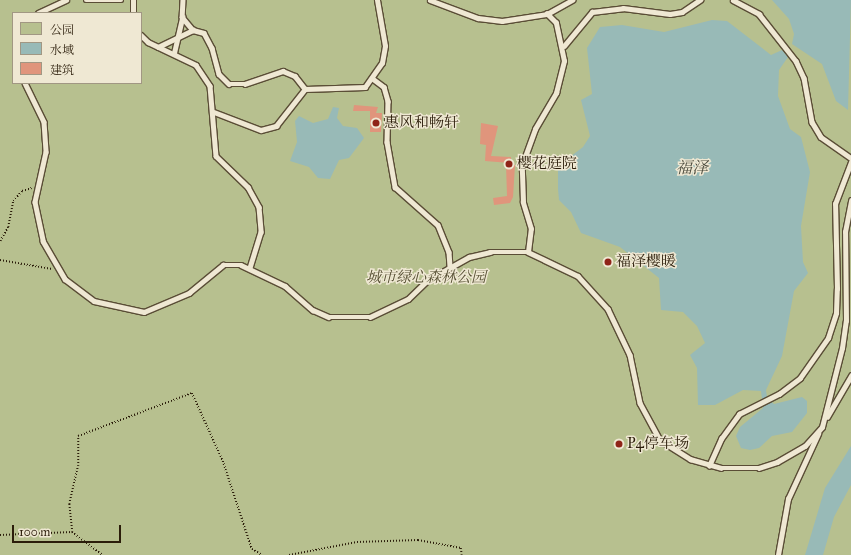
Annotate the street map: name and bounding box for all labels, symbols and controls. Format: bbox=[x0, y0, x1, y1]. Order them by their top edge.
legend bbox=[12, 12, 142, 84]
text: 公园 bbox=[50, 23, 74, 37]
text: 水域 bbox=[50, 43, 74, 57]
text: 建筑 bbox=[50, 63, 74, 77]
place label: 惠风和畅轩 bbox=[384, 114, 459, 132]
marker: 惠风和畅轩 bbox=[371, 118, 381, 128]
place label: 樱花庭院 bbox=[517, 155, 577, 173]
water label: 福泽 bbox=[676, 158, 708, 178]
marker: 樱花庭院 bbox=[504, 159, 514, 169]
place label: 福泽樱暖 bbox=[616, 253, 676, 271]
marker: 福泽樱暖 bbox=[603, 257, 613, 267]
park label: 城市绿心森林公园 bbox=[366, 269, 486, 287]
place label: P4停车场 bbox=[627, 435, 689, 453]
marker: P4停车场 bbox=[614, 439, 624, 449]
scale bar bbox=[14, 517, 123, 543]
text: 100 m bbox=[19, 525, 50, 539]

